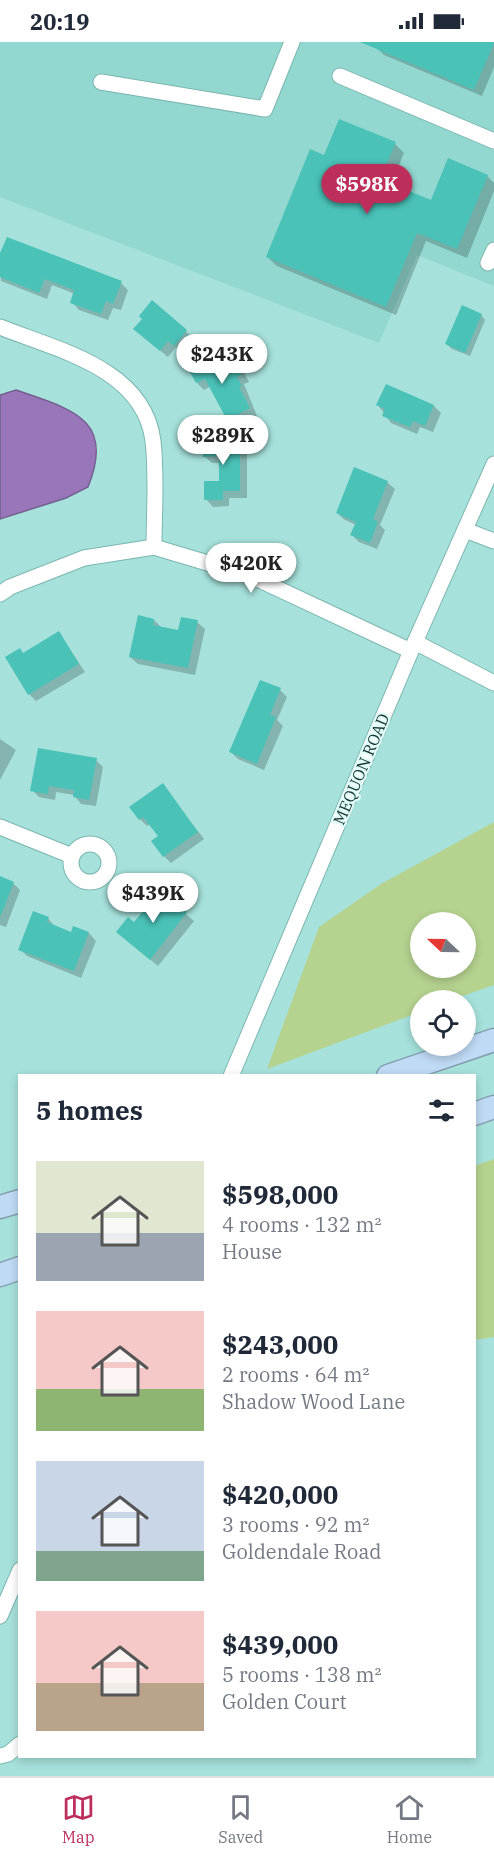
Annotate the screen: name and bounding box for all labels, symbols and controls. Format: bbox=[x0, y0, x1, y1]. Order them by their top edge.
text: 20:19 bbox=[30, 7, 89, 36]
pin: $598K bbox=[325, 164, 409, 215]
text: $598K bbox=[335, 170, 399, 197]
pin: $243K bbox=[180, 334, 264, 385]
text: $243K bbox=[190, 340, 254, 367]
pin: $289K bbox=[181, 415, 265, 466]
text: $289K bbox=[191, 421, 255, 448]
pin: $420K bbox=[209, 543, 293, 594]
text: $420K bbox=[219, 549, 283, 576]
street label: MEQUON ROAD bbox=[329, 710, 393, 828]
pin: $439K bbox=[111, 873, 195, 924]
text: $439K bbox=[121, 879, 185, 906]
north arrow bbox=[410, 912, 476, 978]
map controls bbox=[410, 912, 476, 1056]
button: locate bbox=[410, 990, 476, 1056]
text: 5 homes bbox=[36, 1093, 143, 1127]
icon: filters bbox=[425, 1094, 458, 1127]
text: $598,000 bbox=[222, 1177, 338, 1211]
icon: home bbox=[84, 1185, 156, 1257]
text: 4 rooms · 132 m² bbox=[222, 1211, 381, 1238]
text: House bbox=[222, 1238, 282, 1265]
text: $243,000 bbox=[222, 1327, 338, 1361]
icon: home bbox=[84, 1335, 156, 1407]
text: 2 rooms · 64 m² bbox=[222, 1361, 369, 1388]
text: Shadow Wood Lane bbox=[222, 1388, 405, 1415]
text: $420,000 bbox=[222, 1477, 338, 1511]
icon: home bbox=[84, 1485, 156, 1557]
text: 3 rooms · 92 m² bbox=[222, 1511, 369, 1538]
text: Goldendale Road bbox=[222, 1538, 382, 1565]
text: $439,000 bbox=[222, 1627, 338, 1661]
icon: home bbox=[84, 1635, 156, 1707]
text: 5 rooms · 138 m² bbox=[222, 1661, 381, 1688]
text: Golden Court bbox=[222, 1688, 347, 1715]
tab: Map bbox=[62, 1791, 95, 1847]
tab: Saved bbox=[218, 1791, 263, 1847]
tab: Home bbox=[387, 1791, 432, 1847]

